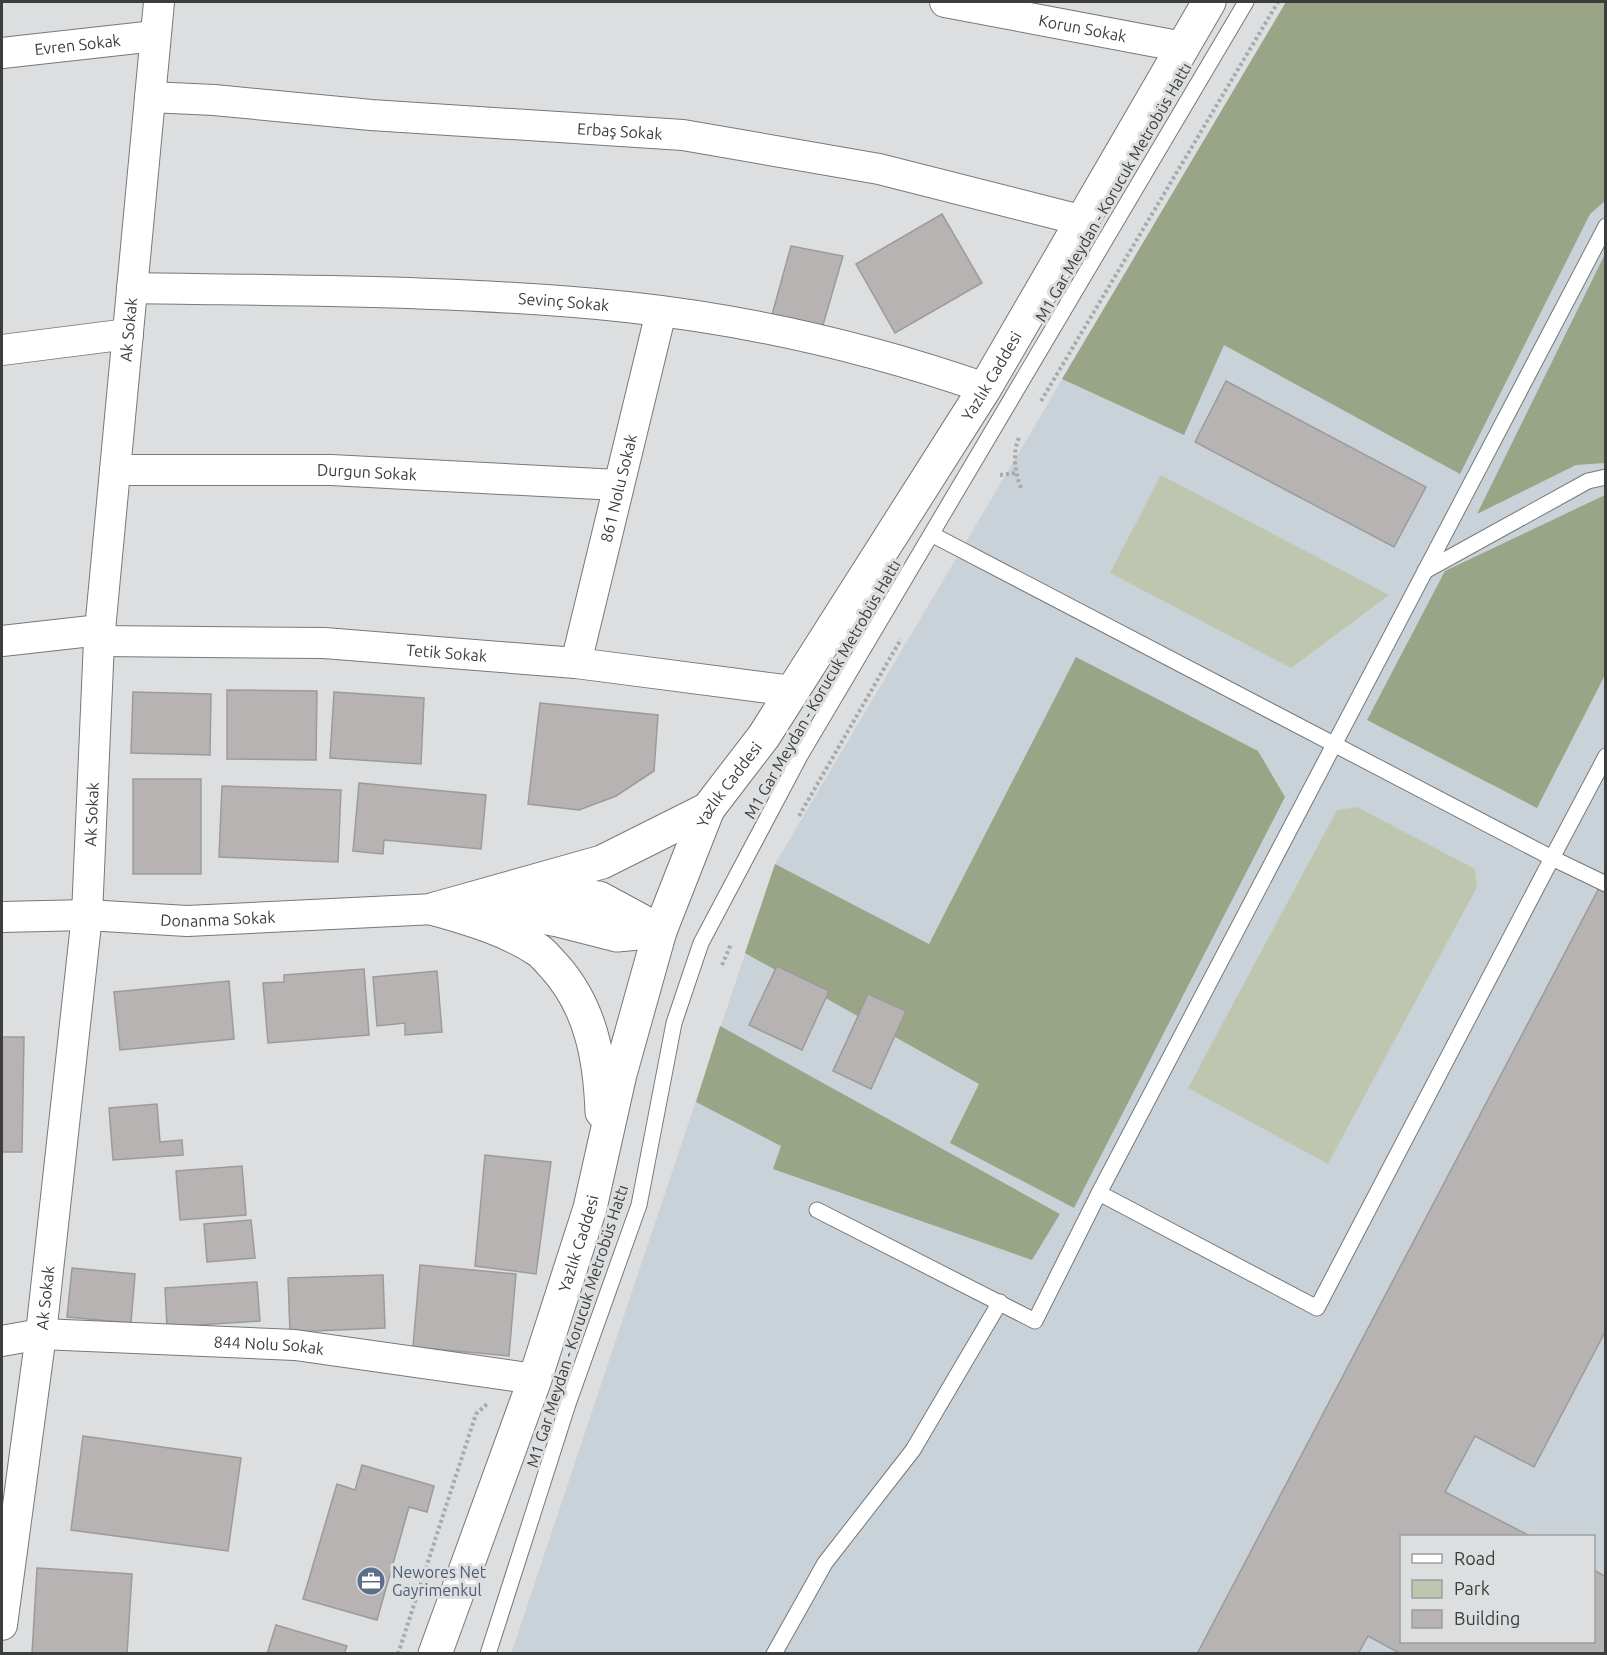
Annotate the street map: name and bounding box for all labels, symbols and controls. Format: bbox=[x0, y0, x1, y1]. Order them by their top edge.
street label: Korun Sokak bbox=[1037, 11, 1128, 45]
street label: Evren Sokak bbox=[34, 31, 122, 58]
street label: M1 Gar Meydan - Korucuk Metrobüs Hattı bbox=[1031, 59, 1195, 325]
street label: Erbaş Sokak bbox=[576, 119, 663, 143]
street label: Sevinç Sokak bbox=[518, 289, 610, 314]
street label: Ak Sokak bbox=[116, 297, 140, 363]
street label: Yazlık Caddesi bbox=[958, 328, 1025, 424]
street label: 861 Nolu Sokak bbox=[597, 432, 640, 544]
street label: Durgun Sokak bbox=[317, 461, 417, 483]
street label: M1 Gar Meydan - Korucuk Metrobüs Hattı bbox=[740, 556, 904, 822]
street label: Tetik Sokak bbox=[405, 641, 488, 665]
street label: Yazlık Caddesi bbox=[693, 738, 765, 830]
street label: Ak Sokak bbox=[81, 782, 102, 847]
street label: Donanma Sokak bbox=[160, 908, 276, 930]
street label: M1 Gar Meydan - Korucuk Metrobüs Hattı bbox=[523, 1182, 631, 1470]
street label: Yazlık Caddesi bbox=[555, 1193, 602, 1294]
street label: Ak Sokak bbox=[33, 1265, 57, 1331]
street label: 844 Nolu Sokak bbox=[213, 1332, 325, 1358]
legend bbox=[1400, 1535, 1595, 1643]
text: Road bbox=[1454, 1548, 1496, 1568]
place label: Newores Net Gayrimenkul bbox=[392, 1563, 487, 1599]
office icon: Newores Net Gayrimenkul bbox=[355, 1565, 387, 1597]
text: Park bbox=[1454, 1578, 1490, 1598]
text: Building bbox=[1454, 1608, 1520, 1628]

